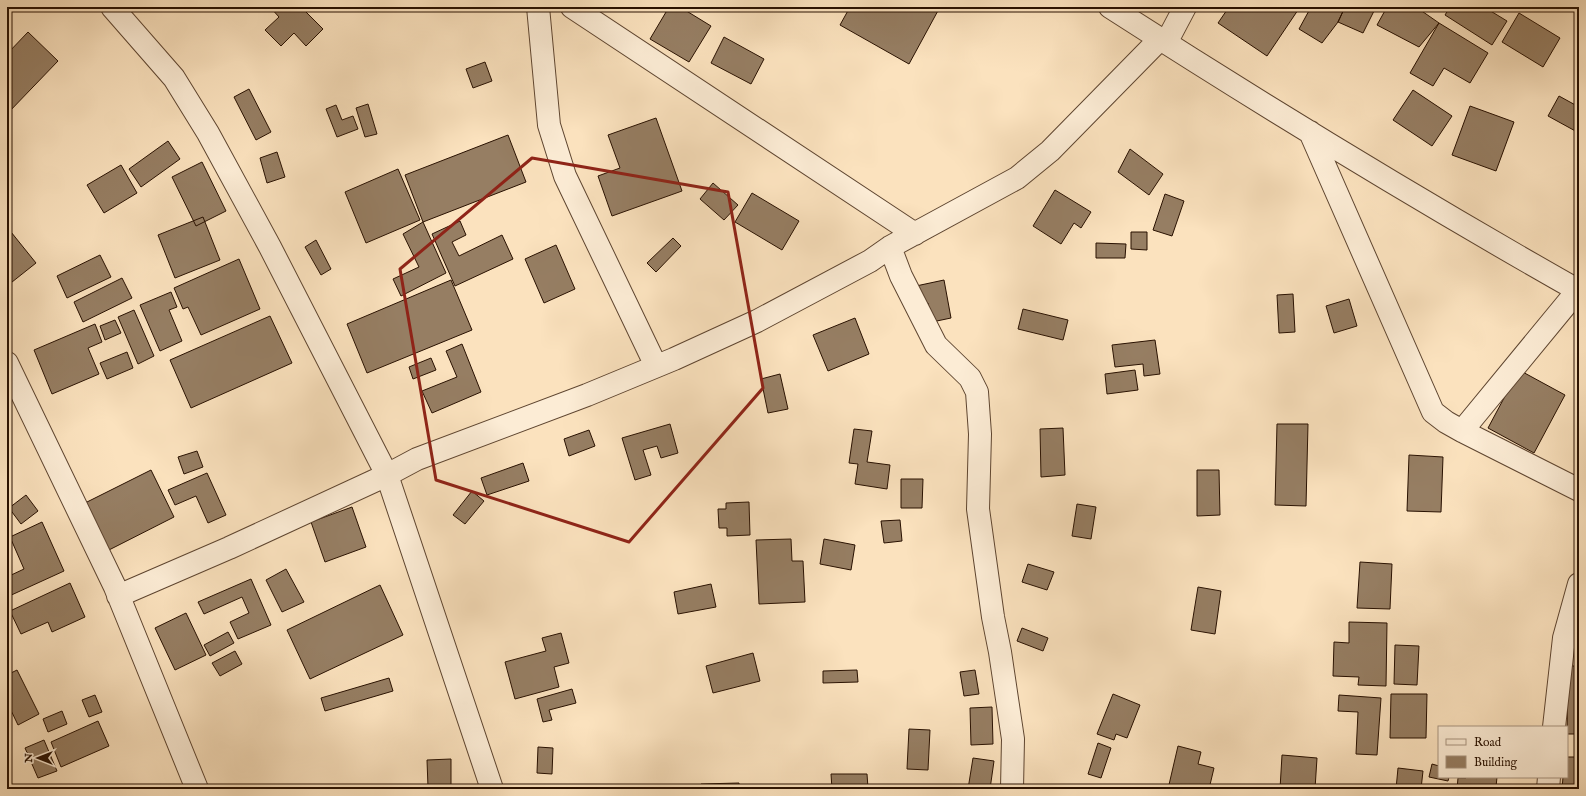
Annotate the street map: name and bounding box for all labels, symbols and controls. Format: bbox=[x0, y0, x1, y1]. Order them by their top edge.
legend bbox=[1438, 726, 1568, 778]
text: Road bbox=[1474, 735, 1502, 750]
north arrow bbox=[18, 738, 58, 778]
text: N bbox=[22, 753, 36, 764]
text: Building bbox=[1474, 755, 1518, 770]

